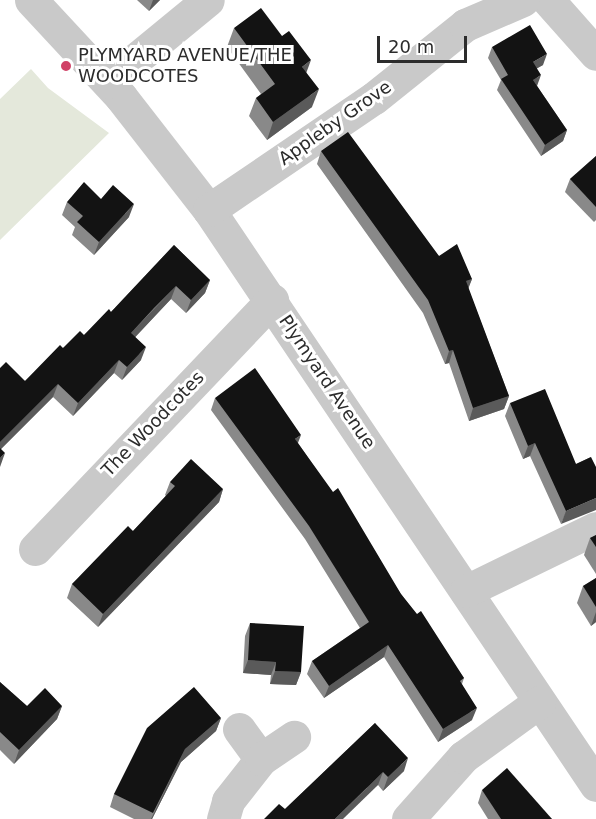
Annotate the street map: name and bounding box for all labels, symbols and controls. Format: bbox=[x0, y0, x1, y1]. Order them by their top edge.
scale bar bbox=[380, 24, 470, 62]
text: 20 m bbox=[388, 36, 434, 57]
place label: PLYMYARD AVENUE/THE WOODCOTES bbox=[78, 45, 292, 88]
marker: PLYMYARD AVENUE/THE WOODCOTES bbox=[59, 59, 73, 73]
street label: Appleby Grove bbox=[274, 76, 396, 170]
street label: Plymyard Avenue bbox=[274, 311, 380, 453]
street label: The Woodcotes bbox=[97, 367, 209, 481]

